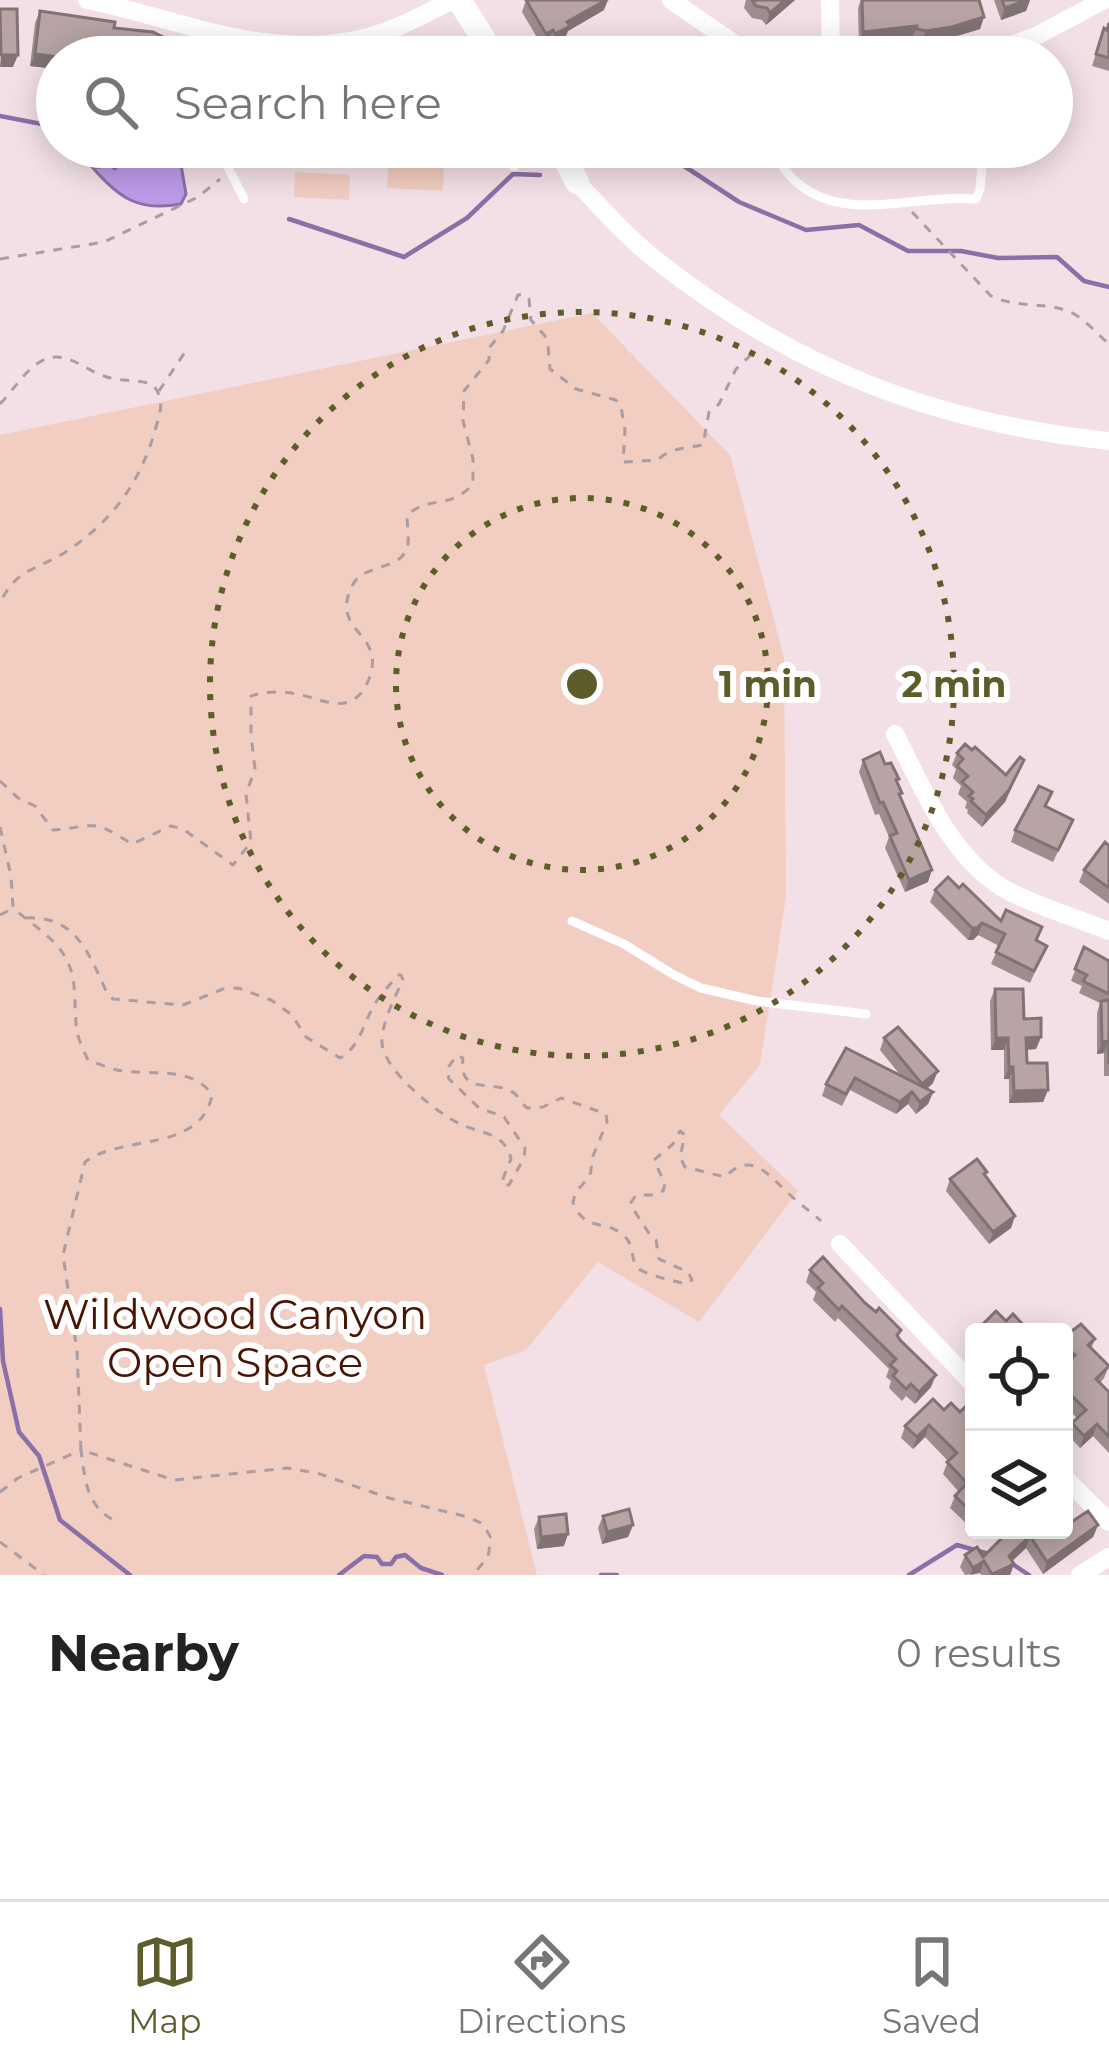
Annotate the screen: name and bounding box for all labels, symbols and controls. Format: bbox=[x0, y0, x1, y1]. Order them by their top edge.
search box bbox=[36, 36, 1073, 168]
icon: search bbox=[78, 69, 144, 135]
text: Search here bbox=[174, 75, 442, 130]
text: 1 min bbox=[719, 662, 817, 706]
text: 2 min bbox=[902, 662, 1006, 706]
centre of rings bbox=[561, 663, 603, 705]
park label: Wildwood Canyon Open Space bbox=[43, 1288, 427, 1388]
map controls bbox=[965, 1323, 1073, 1539]
button: locate bbox=[965, 1323, 1073, 1431]
button: layers bbox=[965, 1431, 1073, 1539]
text: Nearby bbox=[48, 1622, 239, 1684]
text: 0 results bbox=[896, 1629, 1061, 1677]
tab: Map bbox=[128, 1929, 201, 2041]
tab: Directions bbox=[457, 1929, 626, 2041]
tab: Saved bbox=[882, 1929, 981, 2041]

